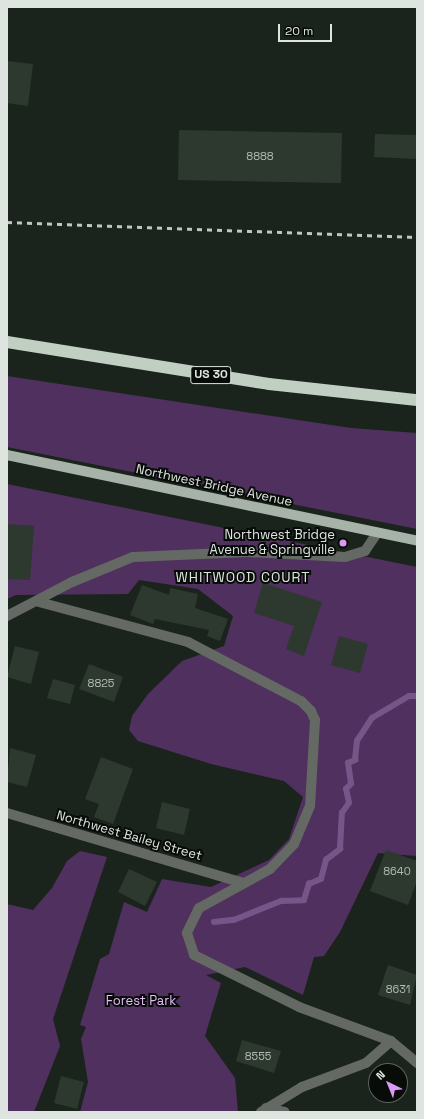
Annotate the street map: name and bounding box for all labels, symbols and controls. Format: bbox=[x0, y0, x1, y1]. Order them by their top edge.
scale bar bbox=[280, 16, 334, 42]
text: 20 m bbox=[285, 23, 313, 39]
house number: 8888 bbox=[246, 149, 274, 163]
road number: US 30 bbox=[190, 365, 232, 385]
street label: Northwest Bridge Avenue bbox=[134, 462, 294, 510]
place label: Northwest Bridge Avenue & Springville bbox=[210, 528, 335, 559]
marker: Northwest Bridge Avenue & Springville bbox=[338, 538, 348, 548]
district label: WHITWOOD COURT bbox=[175, 569, 311, 585]
house number: 8825 bbox=[88, 676, 114, 690]
street label: Northwest Bailey Street bbox=[54, 808, 204, 864]
house number: 8640 bbox=[383, 864, 411, 878]
house number: 8631 bbox=[386, 982, 410, 996]
park label: Forest Park bbox=[106, 993, 176, 1009]
house number: 8555 bbox=[245, 1049, 271, 1063]
north arrow bbox=[368, 1063, 408, 1103]
text: N bbox=[373, 1067, 388, 1083]

